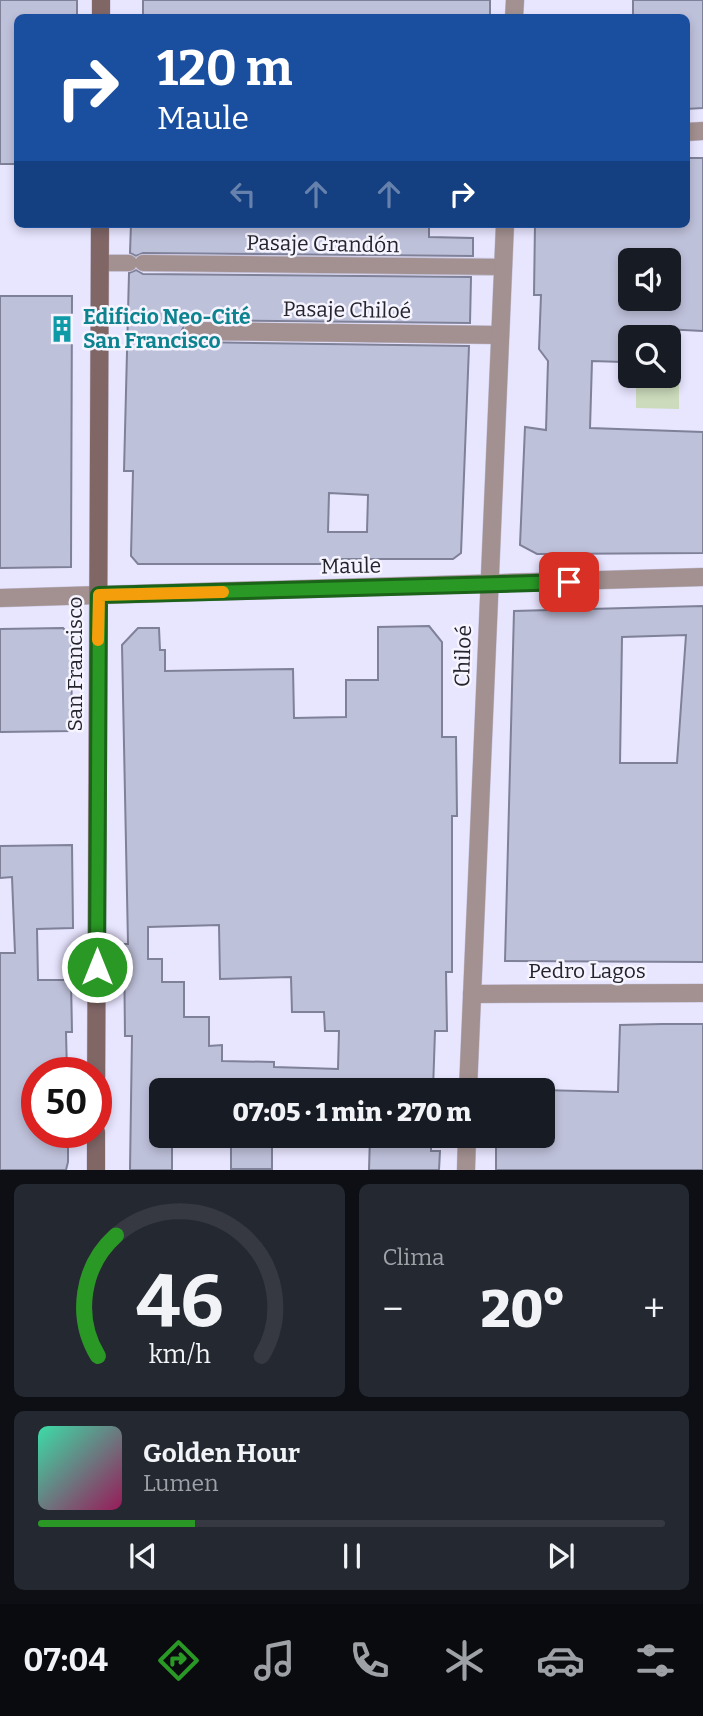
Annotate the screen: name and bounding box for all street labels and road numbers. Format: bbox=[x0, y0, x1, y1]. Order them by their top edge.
street label: Pasaje Grandón bbox=[246, 230, 400, 258]
street label: Pasaje Chiloé bbox=[283, 296, 411, 324]
street label: Maule bbox=[321, 552, 381, 580]
street label: San Francisco bbox=[62, 596, 88, 732]
street label: Chiloé bbox=[449, 625, 477, 687]
street label: Pedro Lagos bbox=[528, 958, 646, 984]

